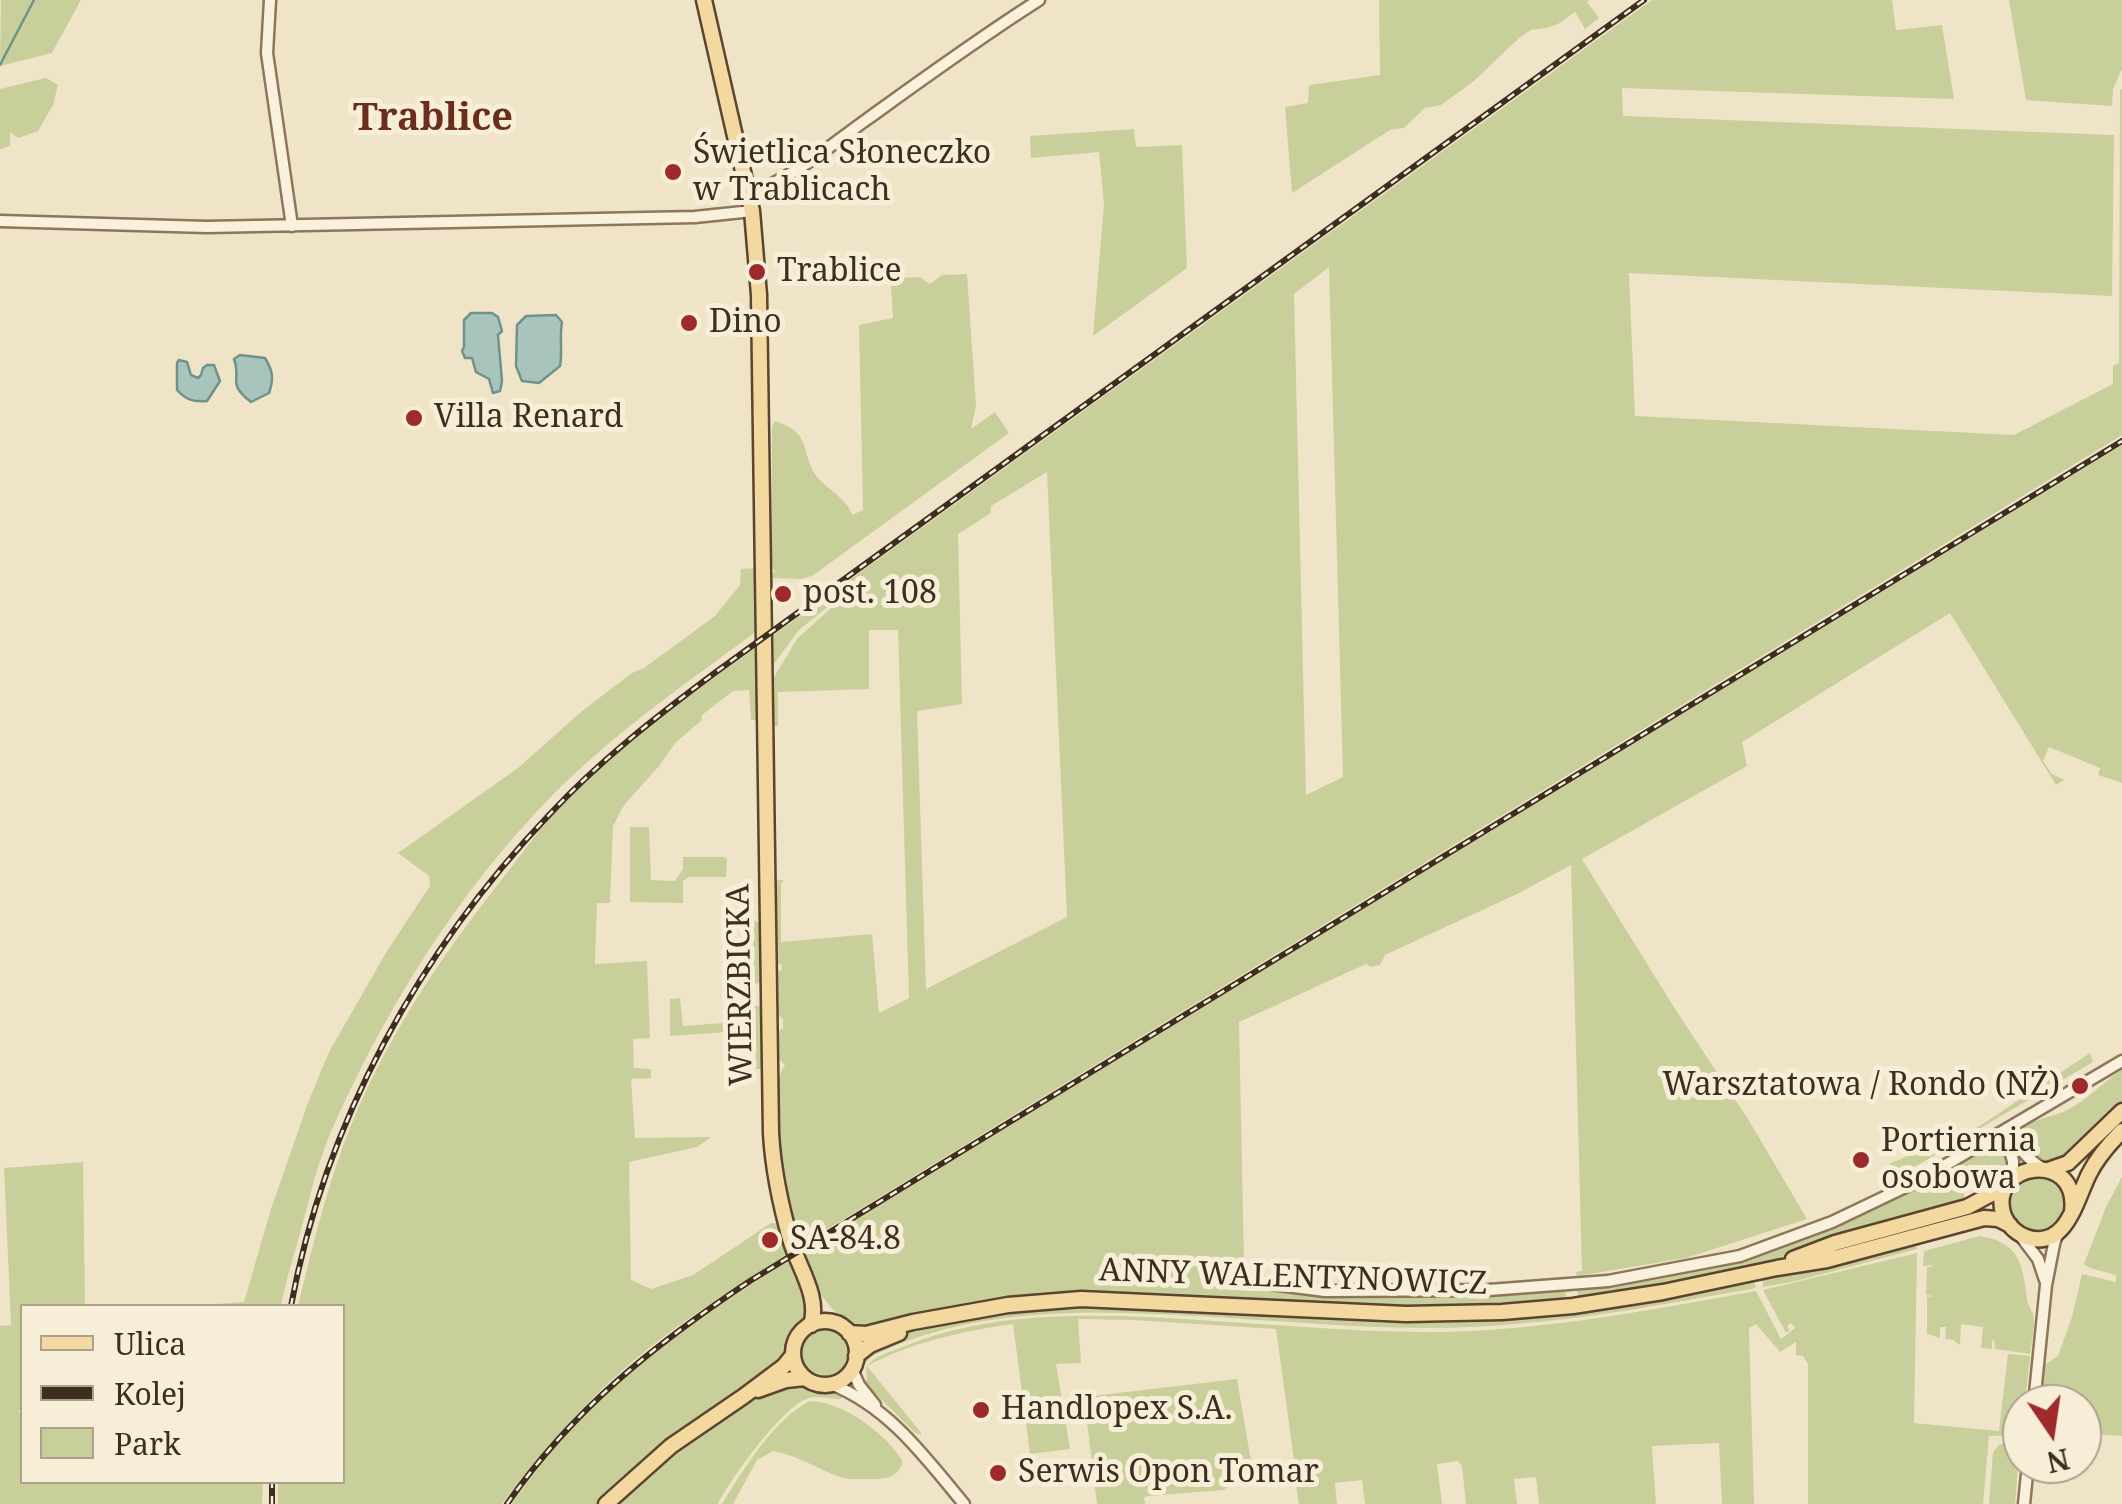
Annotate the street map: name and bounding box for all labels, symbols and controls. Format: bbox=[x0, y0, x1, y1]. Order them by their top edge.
district label: Trablice bbox=[353, 96, 513, 142]
place label: Świetlica Słoneczko w Trablicach bbox=[693, 135, 991, 210]
marker: Świetlica Słoneczko w Trablicach bbox=[662, 161, 684, 183]
place label: Trablice bbox=[777, 253, 902, 291]
marker: Trablice bbox=[746, 261, 768, 283]
place label: Dino bbox=[709, 304, 782, 342]
marker: Dino bbox=[678, 312, 700, 334]
place label: Villa Renard bbox=[434, 399, 624, 437]
marker: Villa Renard bbox=[403, 407, 425, 429]
place label: post. 108 bbox=[803, 575, 937, 613]
marker: post. 108 bbox=[772, 583, 794, 605]
street label: WIERZBICKA bbox=[720, 883, 762, 1087]
place label: Warsztatowa / Rondo (NŻ) bbox=[1662, 1067, 2060, 1105]
marker: Warsztatowa / Rondo (NŻ) bbox=[2069, 1075, 2091, 1097]
place label: Portiernia osobowa bbox=[1881, 1123, 2036, 1198]
marker: Portiernia osobowa bbox=[1850, 1149, 1872, 1171]
place label: SA-84.8 bbox=[790, 1221, 901, 1259]
marker: SA-84.8 bbox=[759, 1229, 781, 1251]
street label: ANNY WALENTYNOWICZ bbox=[1098, 1252, 1488, 1304]
legend bbox=[20, 1304, 345, 1484]
text: Ulica bbox=[114, 1323, 186, 1364]
text: Kolej bbox=[114, 1373, 186, 1414]
north arrow bbox=[2002, 1384, 2102, 1484]
place label: Handlopex S.A. bbox=[1001, 1391, 1233, 1429]
marker: Handlopex S.A. bbox=[970, 1399, 992, 1421]
text: Park bbox=[114, 1423, 181, 1464]
text: N bbox=[2043, 1440, 2073, 1482]
place label: Serwis Opon Tomar bbox=[1018, 1454, 1319, 1492]
marker: Serwis Opon Tomar bbox=[987, 1462, 1009, 1484]

